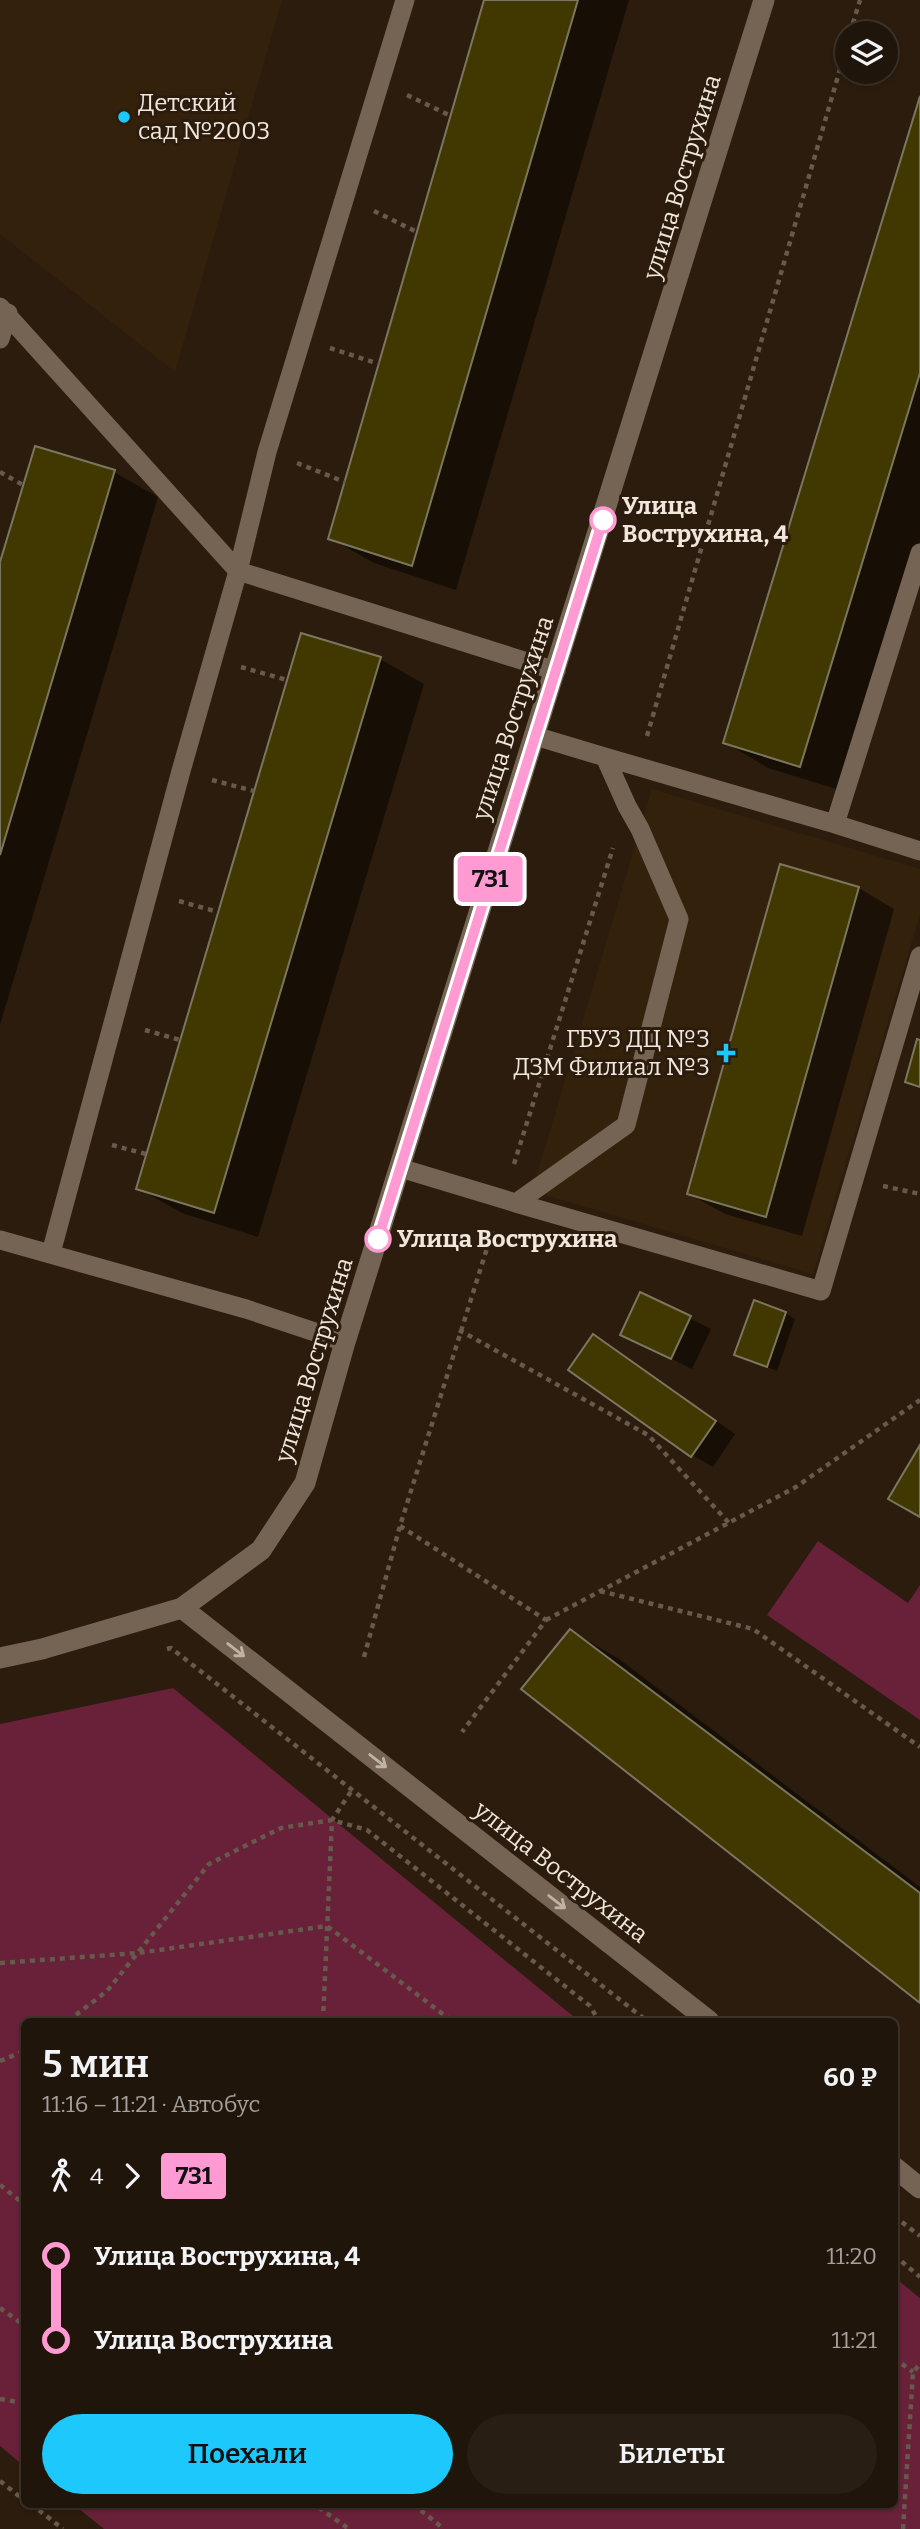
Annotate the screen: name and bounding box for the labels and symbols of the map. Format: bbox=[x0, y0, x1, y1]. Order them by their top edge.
street label: улица Вострухина bbox=[637, 71, 726, 284]
place label: Детский сад №2003 bbox=[138, 89, 270, 145]
marker: Детский сад №2003 bbox=[116, 109, 132, 125]
place label: Улица Вострухина, 4 bbox=[622, 492, 789, 548]
marker: Улица Вострухина, 4 bbox=[590, 507, 616, 533]
street label: улица Вострухина bbox=[466, 612, 559, 824]
line badge: 731 bbox=[450, 856, 530, 902]
place label: ГБУЗ ДЦ №3 ДЗМ Филиал №3 bbox=[513, 1025, 710, 1081]
marker: ГБУЗ ДЦ №3 ДЗМ Филиал №3 bbox=[716, 1043, 736, 1063]
place label: Улица Вострухина bbox=[397, 1225, 618, 1253]
marker: Улица Вострухина bbox=[365, 1226, 391, 1252]
street label: улица Вострухина bbox=[269, 1254, 358, 1467]
one-way arrow bbox=[226, 1642, 245, 1657]
one-way arrow bbox=[369, 1754, 387, 1769]
street label: улица Вострухина bbox=[468, 1795, 653, 1949]
one-way arrow bbox=[547, 1894, 566, 1909]

